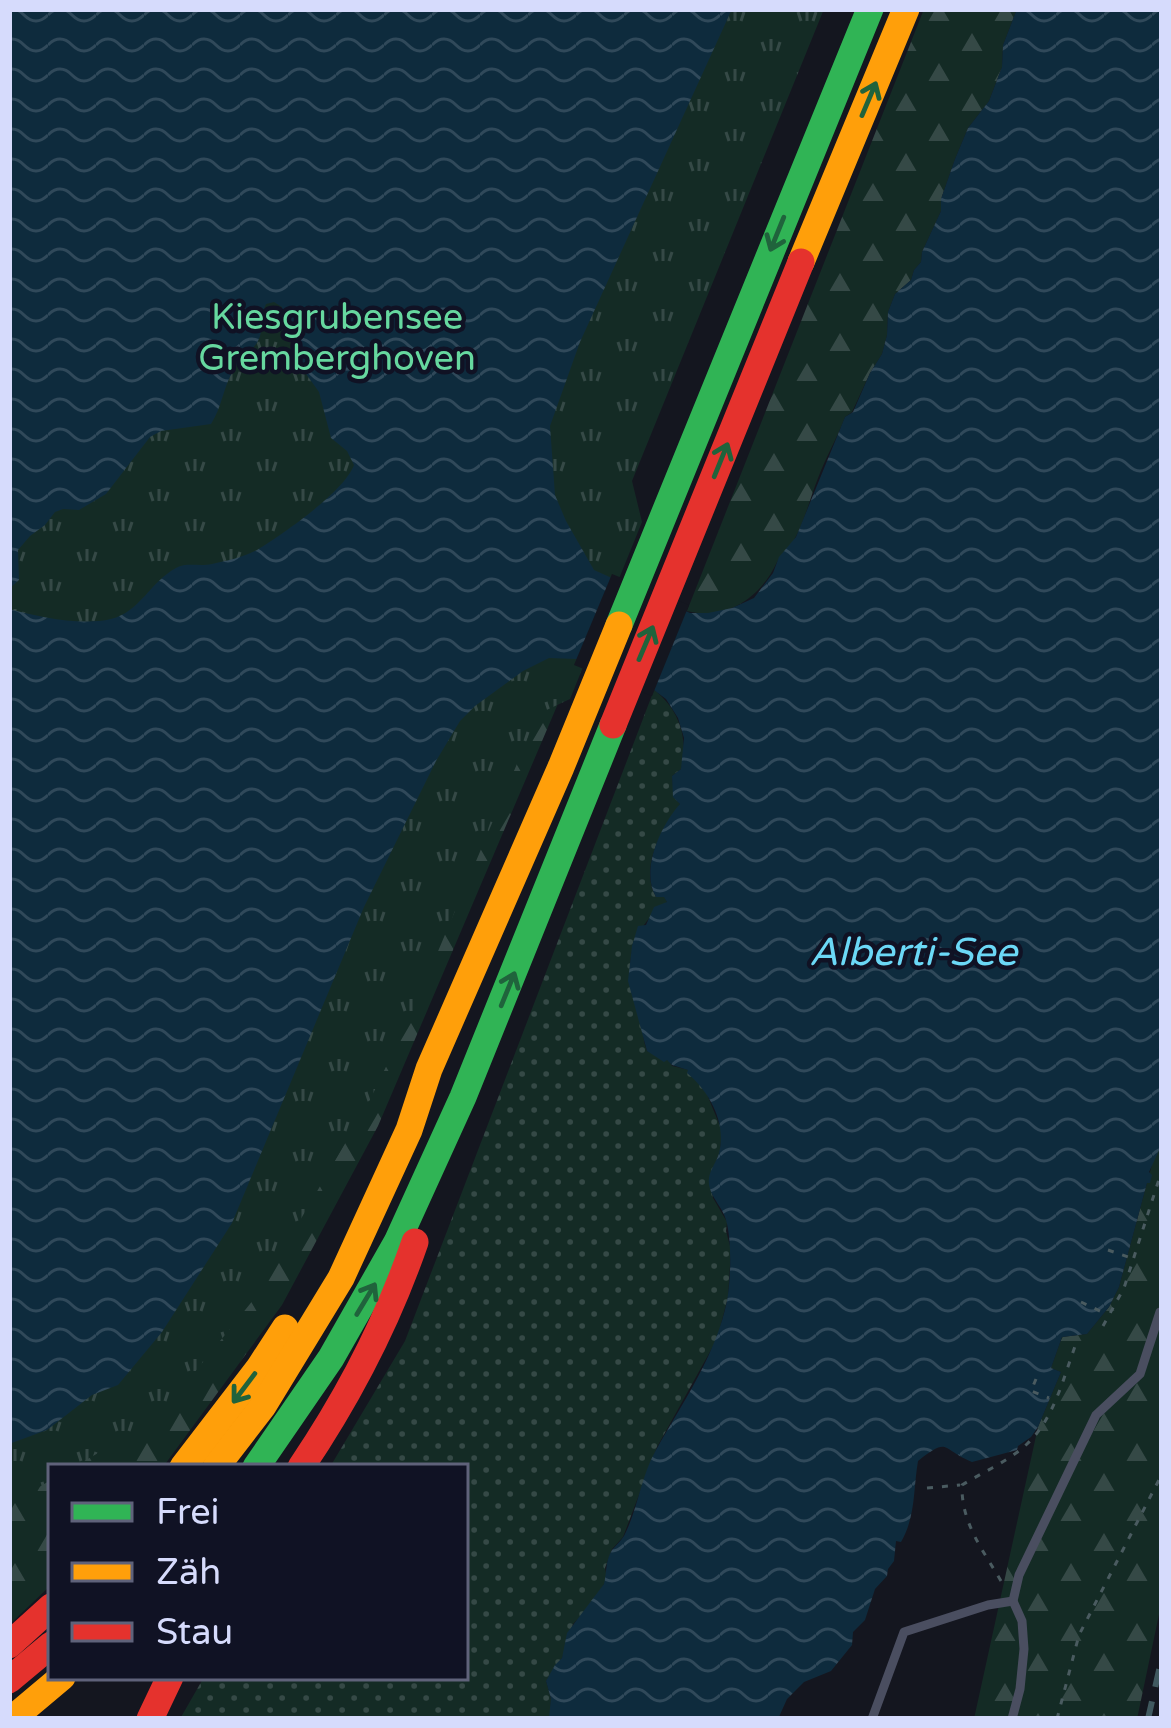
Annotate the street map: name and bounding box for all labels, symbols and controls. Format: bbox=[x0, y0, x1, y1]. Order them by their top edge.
one-way arrow bbox=[860, 82, 881, 119]
one-way arrow bbox=[765, 214, 786, 251]
park label: Kiesgrubensee Gremberghoven bbox=[198, 296, 476, 380]
one-way arrow bbox=[712, 443, 733, 480]
one-way arrow bbox=[637, 626, 658, 663]
water label: Alberti-See bbox=[809, 929, 1019, 976]
one-way arrow bbox=[499, 972, 520, 1009]
one-way arrow bbox=[354, 1283, 378, 1317]
one-way arrow bbox=[231, 1371, 257, 1404]
legend bbox=[48, 1464, 468, 1680]
text: Frei bbox=[156, 1491, 220, 1534]
text: Zäh bbox=[156, 1551, 221, 1594]
text: Stau bbox=[156, 1611, 233, 1654]

